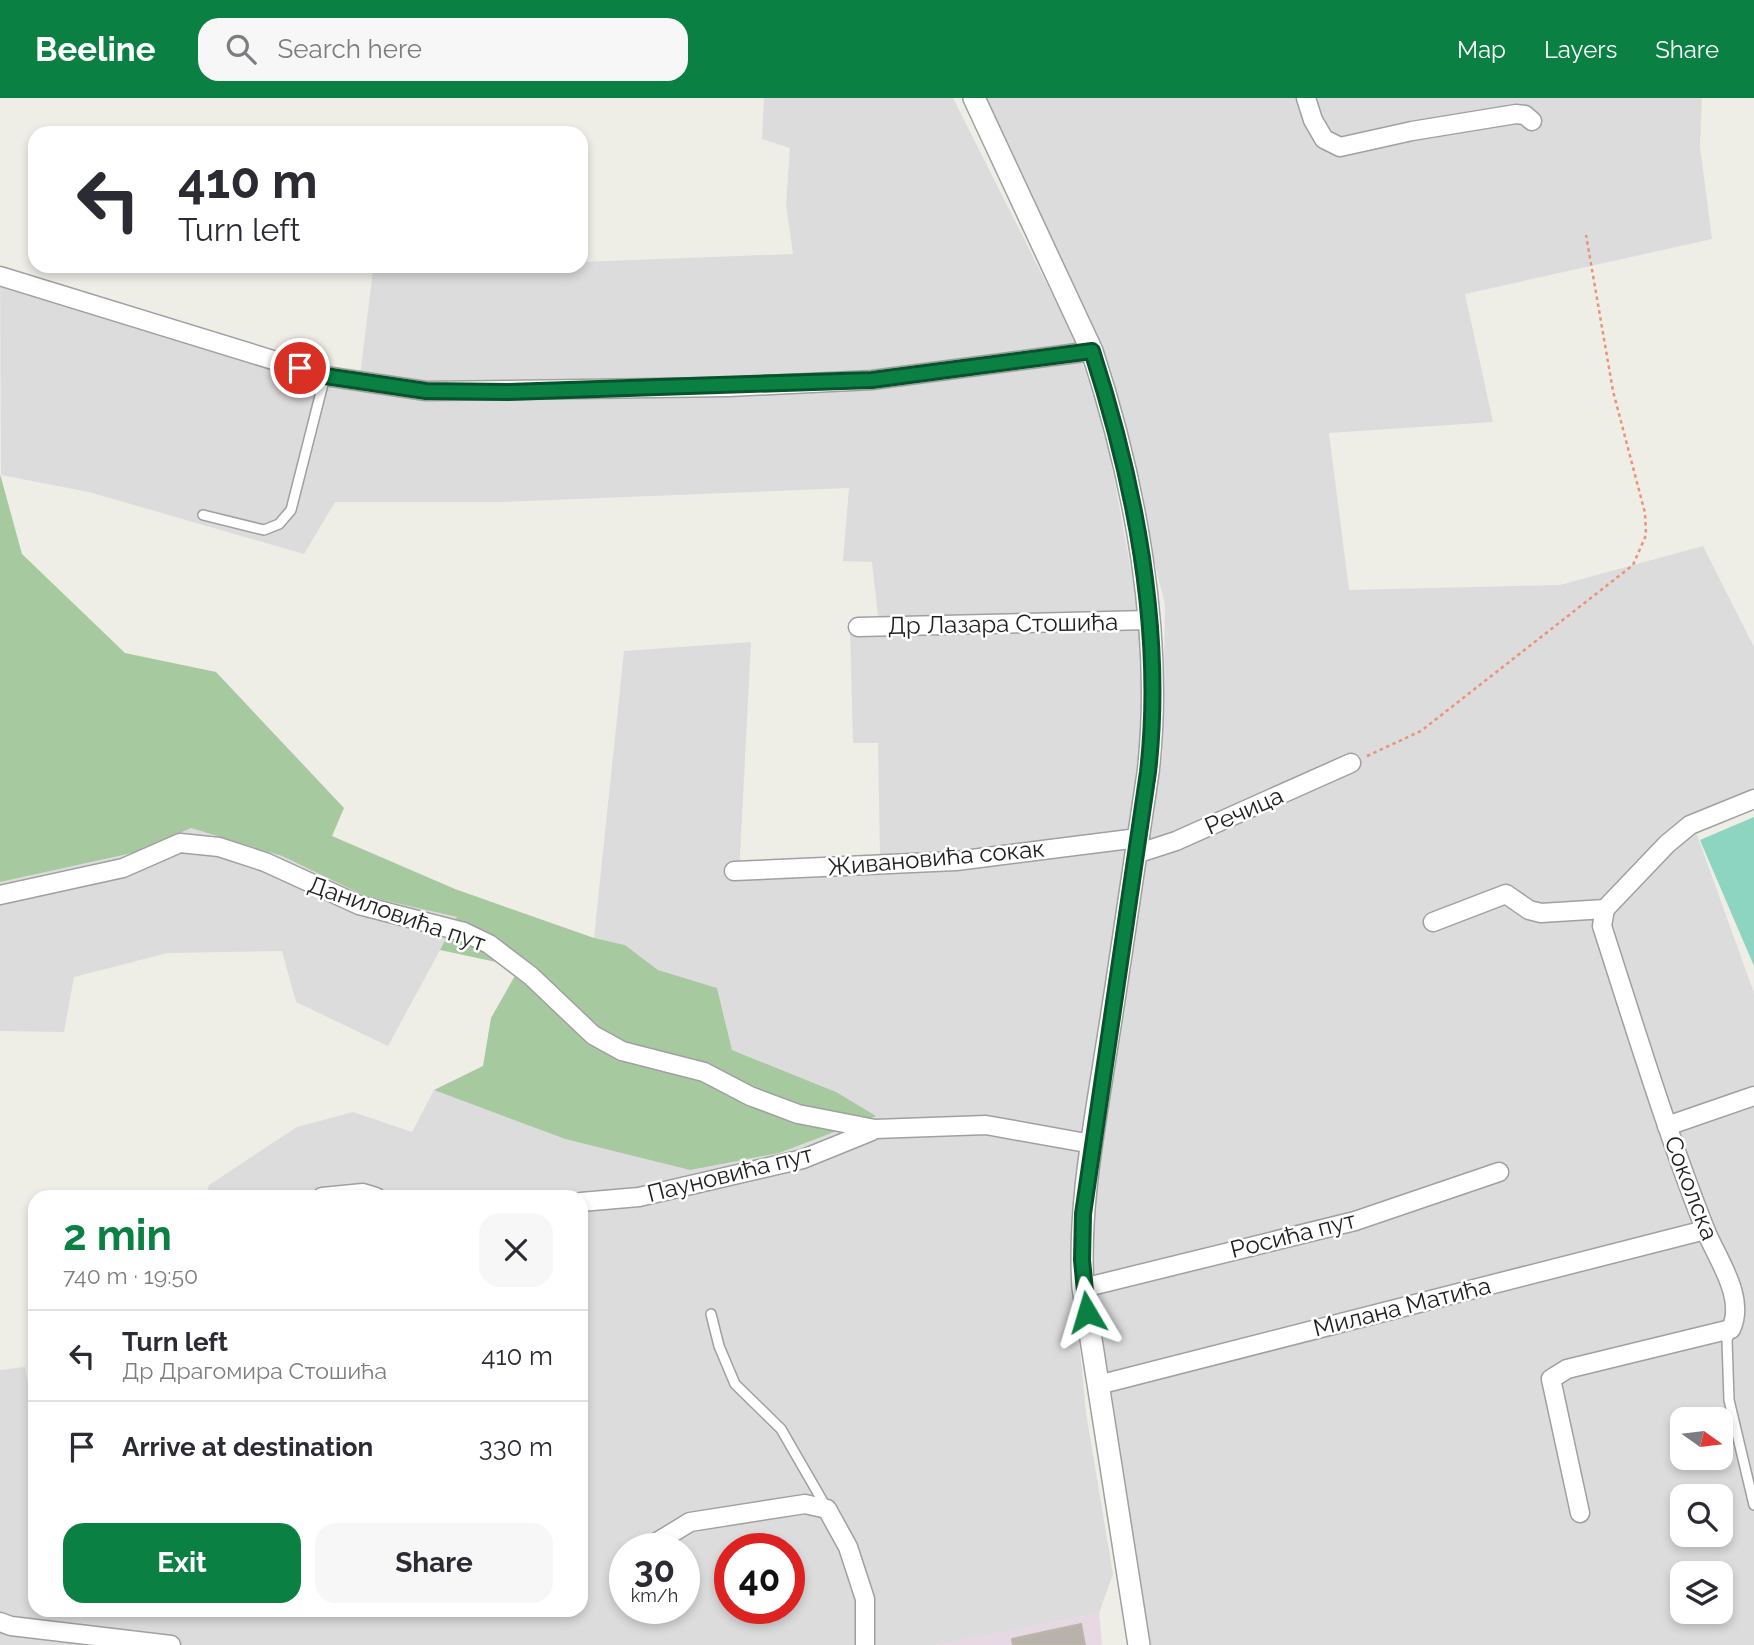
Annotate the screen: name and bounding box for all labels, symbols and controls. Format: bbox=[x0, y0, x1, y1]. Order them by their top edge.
search box bbox=[198, 18, 688, 81]
text: Beeline bbox=[35, 30, 156, 69]
icon: search bbox=[222, 30, 260, 68]
text: Search here bbox=[278, 34, 422, 64]
text: Map bbox=[1457, 35, 1506, 64]
text: Layers bbox=[1544, 35, 1617, 64]
text: Share bbox=[1655, 35, 1719, 64]
text: 410 m bbox=[178, 152, 318, 209]
icon: left bbox=[63, 154, 154, 245]
text: Turn left bbox=[178, 211, 300, 248]
pin bbox=[270, 338, 330, 398]
icon: arrive bbox=[281, 349, 319, 387]
street label: Др Лазара Стошића bbox=[888, 607, 1118, 640]
street label: Речица bbox=[1200, 780, 1287, 841]
street label: Живановића сокак bbox=[826, 834, 1046, 881]
street label: Даниловића пут bbox=[305, 870, 490, 958]
street label: Соколска bbox=[1658, 1132, 1725, 1244]
street label: Пауновића пут bbox=[644, 1139, 816, 1208]
street label: Росића пут bbox=[1227, 1205, 1359, 1264]
text: 2 min bbox=[63, 1211, 172, 1260]
button: close bbox=[479, 1213, 553, 1287]
text: 740 m · 19:50 bbox=[63, 1262, 198, 1289]
street label: Милана Матића bbox=[1310, 1270, 1494, 1343]
position arrow bbox=[1050, 1275, 1124, 1349]
text: Turn left bbox=[122, 1327, 228, 1357]
icon: left bbox=[63, 1337, 101, 1375]
text: 410 m bbox=[481, 1341, 553, 1371]
text: Др Драгомира Стошића bbox=[122, 1357, 387, 1384]
north arrow bbox=[1670, 1407, 1732, 1470]
map controls bbox=[1670, 1407, 1733, 1624]
icon: arrive bbox=[63, 1428, 101, 1466]
text: Arrive at destination bbox=[122, 1432, 373, 1462]
text: 330 m bbox=[479, 1432, 553, 1462]
button: search bbox=[1670, 1484, 1733, 1547]
button: Exit bbox=[63, 1523, 301, 1603]
button: Share bbox=[315, 1523, 553, 1603]
speed limit sign: 40 bbox=[714, 1533, 805, 1624]
text: 30 bbox=[634, 1549, 675, 1590]
button: layers bbox=[1670, 1561, 1733, 1624]
text: km/h bbox=[631, 1585, 678, 1606]

